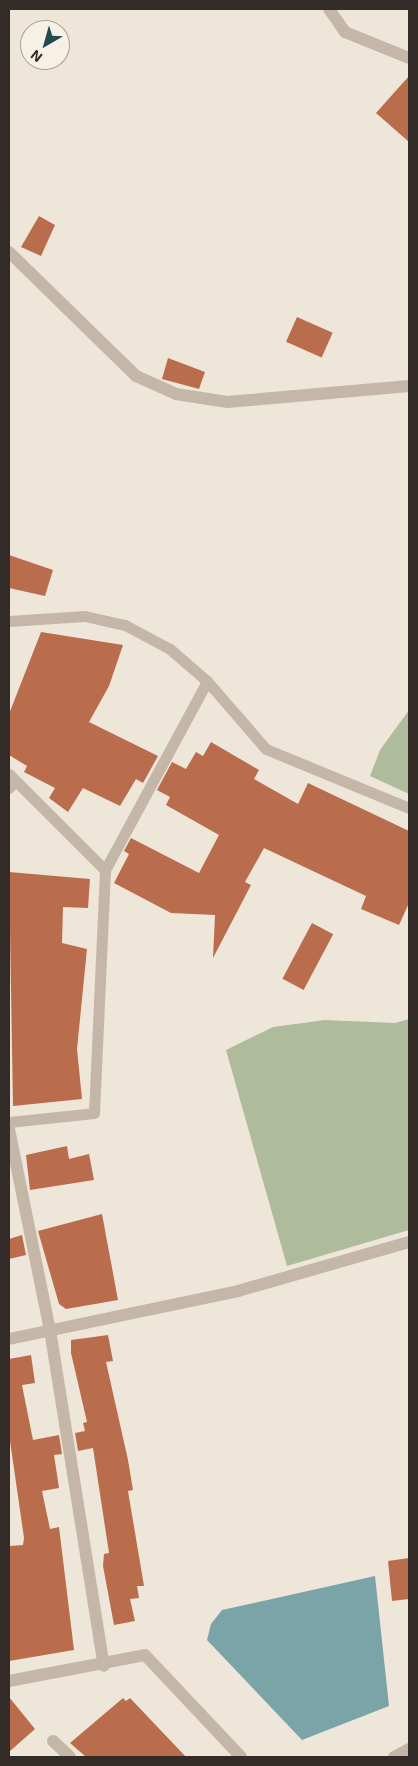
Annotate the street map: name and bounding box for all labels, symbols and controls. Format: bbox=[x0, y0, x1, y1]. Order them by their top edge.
north arrow bbox=[20, 20, 70, 70]
text: N bbox=[27, 47, 45, 66]

